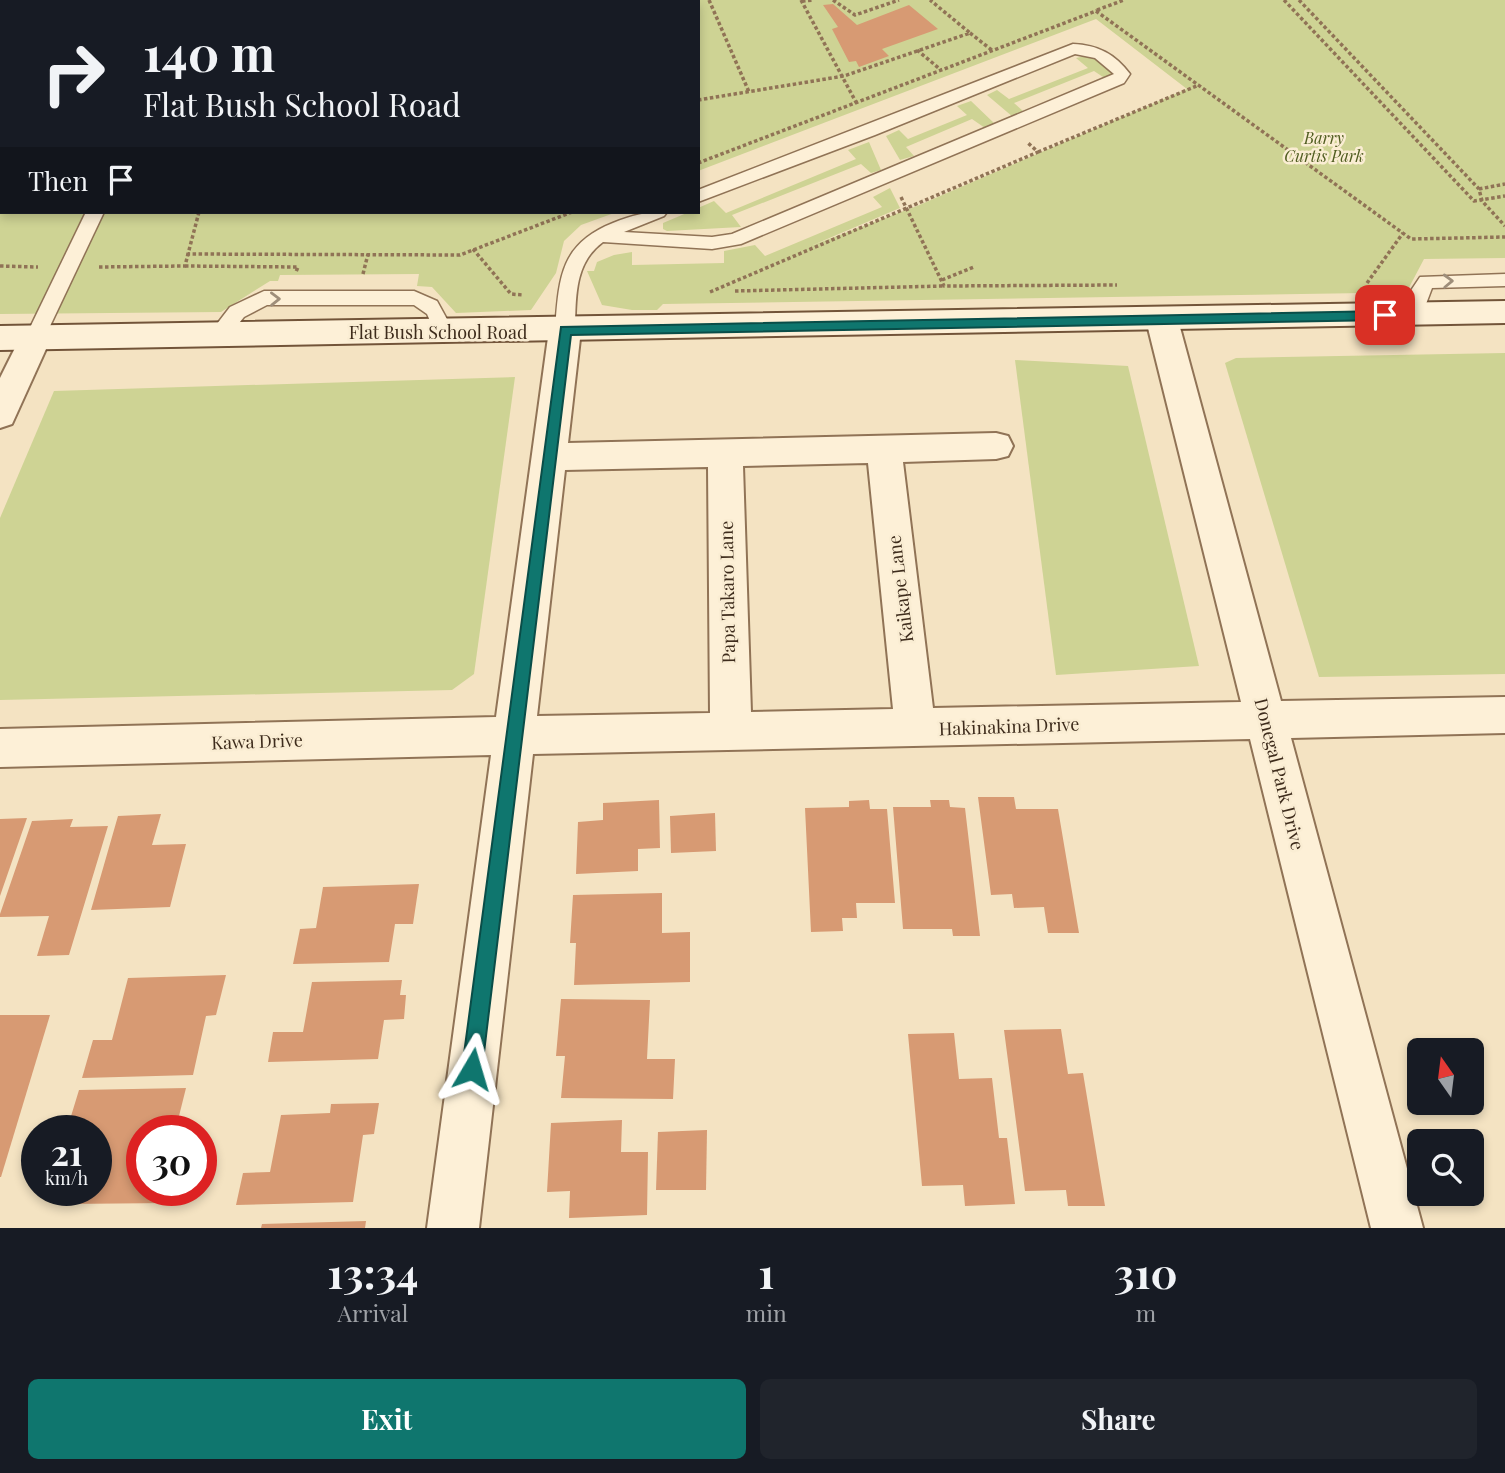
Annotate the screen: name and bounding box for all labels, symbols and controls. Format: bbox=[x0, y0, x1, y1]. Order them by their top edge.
text: 140 m bbox=[143, 19, 275, 84]
icon: right bbox=[28, 28, 119, 119]
text: Flat Bush School Road bbox=[143, 82, 461, 125]
park label: Barry Curtis Park bbox=[1284, 127, 1364, 166]
icon: arrive bbox=[102, 161, 140, 199]
text: Then bbox=[28, 163, 88, 198]
one-way arrow bbox=[1443, 274, 1454, 289]
pin bbox=[1355, 285, 1415, 345]
one-way arrow bbox=[270, 291, 281, 307]
icon: arrive bbox=[1366, 296, 1404, 334]
street label: Flat Bush School Road bbox=[349, 320, 528, 344]
street label: Papa Takaro Lane bbox=[714, 520, 740, 664]
street label: Kaikape Lane bbox=[881, 534, 919, 644]
street label: Donegal Park Drive bbox=[1249, 695, 1311, 853]
street label: Hakinakina Drive bbox=[938, 712, 1080, 740]
street label: Kawa Drive bbox=[211, 727, 303, 755]
position arrow bbox=[435, 1032, 509, 1106]
north arrow bbox=[1407, 1038, 1484, 1115]
map controls bbox=[1407, 1038, 1484, 1206]
speed limit sign: 30 bbox=[126, 1115, 217, 1206]
text: 21 bbox=[51, 1128, 82, 1175]
button: search bbox=[1407, 1129, 1484, 1206]
text: km/h bbox=[45, 1166, 88, 1190]
text: 13:34 bbox=[327, 1244, 418, 1300]
text: 1 bbox=[758, 1244, 774, 1300]
text: 310 bbox=[1114, 1244, 1178, 1300]
text: Arrival bbox=[337, 1297, 408, 1328]
text: min bbox=[746, 1297, 787, 1328]
text: m bbox=[1136, 1297, 1156, 1328]
button: Exit bbox=[28, 1379, 746, 1459]
button: Share bbox=[760, 1379, 1477, 1459]

